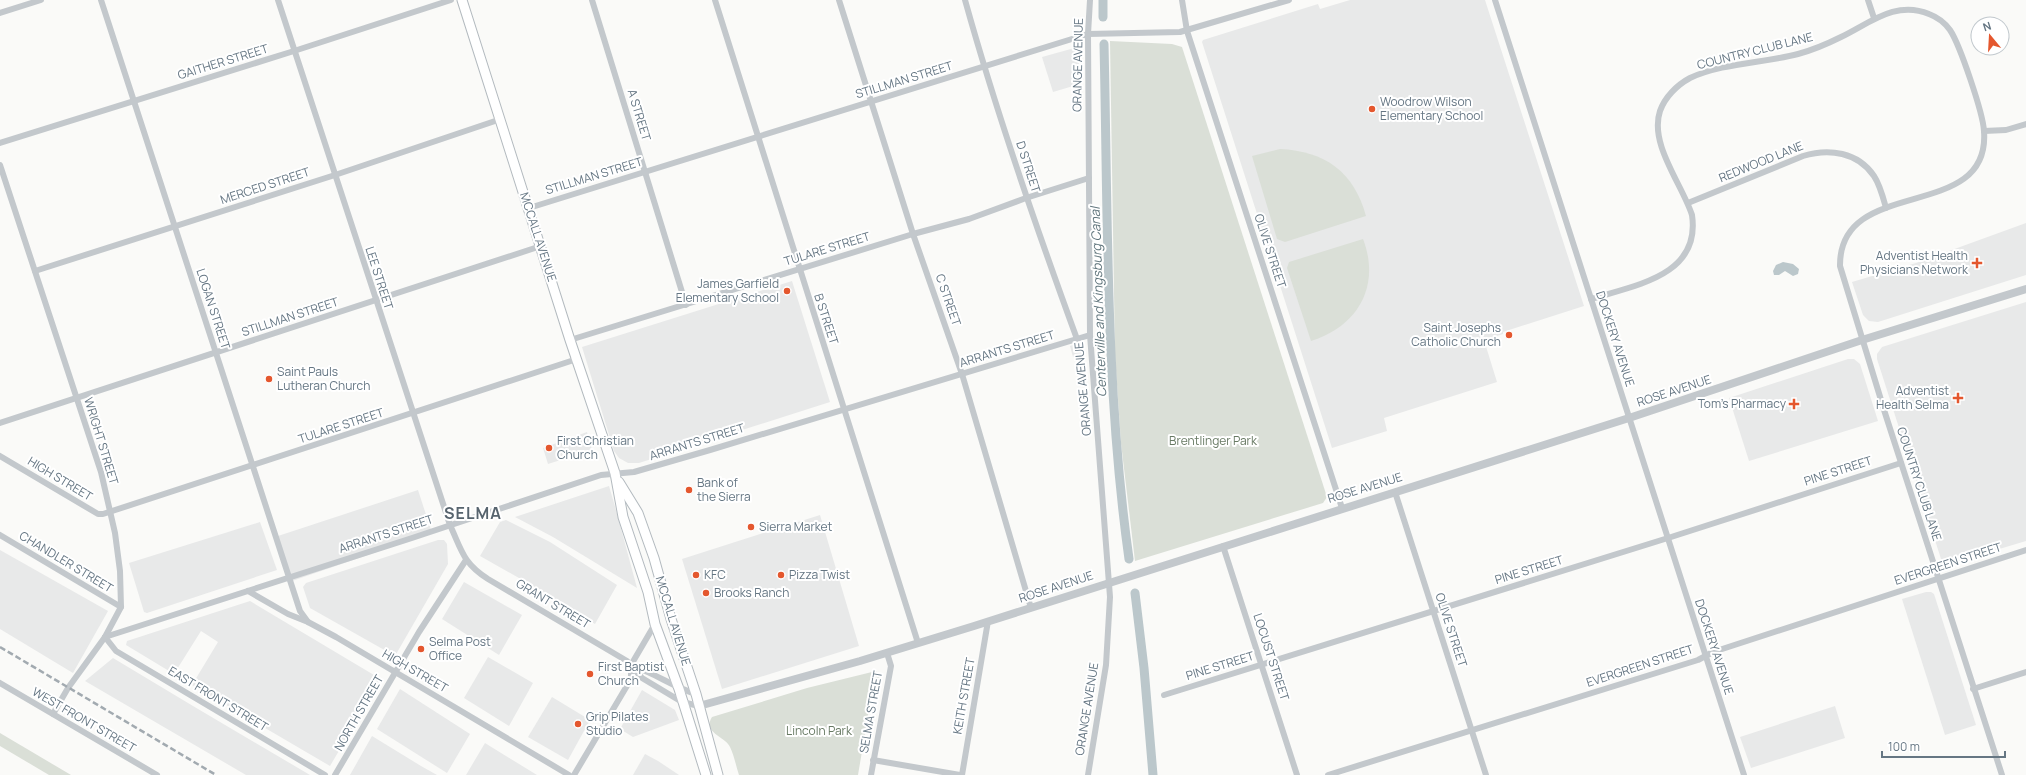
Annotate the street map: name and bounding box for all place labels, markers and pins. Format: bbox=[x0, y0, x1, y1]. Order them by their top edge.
place label: Woodrow Wilson Elementary School bbox=[1380, 93, 1483, 124]
marker: Woodrow Wilson Elementary School bbox=[1367, 104, 1377, 114]
place label: Adventist Health Physicians Network bbox=[1860, 247, 1969, 278]
marker: Adventist Health Physicians Network bbox=[1971, 257, 1983, 269]
place label: James Garfield Elementary School bbox=[676, 275, 779, 306]
marker: James Garfield Elementary School bbox=[782, 286, 792, 296]
place label: Saint Josephs Catholic Church bbox=[1411, 319, 1501, 350]
marker: Saint Josephs Catholic Church bbox=[1504, 330, 1514, 340]
place label: Saint Pauls Lutheran Church bbox=[277, 363, 370, 394]
marker: Saint Pauls Lutheran Church bbox=[264, 374, 274, 384]
place label: Adventist Health Selma bbox=[1876, 382, 1949, 413]
marker: Adventist Health Selma bbox=[1952, 392, 1964, 404]
place label: Tom's Pharmacy bbox=[1698, 395, 1787, 412]
marker: Tom's Pharmacy bbox=[1789, 399, 1799, 409]
place label: First Christian Church bbox=[557, 432, 634, 463]
marker: First Christian Church bbox=[544, 443, 554, 453]
place label: Bank of the Sierra bbox=[697, 474, 751, 505]
marker: Bank of the Sierra bbox=[684, 485, 694, 495]
place label: Sierra Market bbox=[759, 518, 833, 535]
marker: Sierra Market bbox=[746, 522, 756, 532]
place label: KFC bbox=[704, 566, 726, 583]
place label: Pizza Twist bbox=[789, 566, 850, 583]
marker: KFC bbox=[691, 570, 701, 580]
marker: Pizza Twist bbox=[776, 570, 786, 580]
place label: Brooks Ranch bbox=[714, 584, 789, 601]
marker: Brooks Ranch bbox=[701, 588, 711, 598]
place label: Selma Post Office bbox=[429, 633, 491, 664]
marker: Selma Post Office bbox=[416, 644, 426, 654]
place label: First Baptist Church bbox=[598, 658, 664, 689]
marker: First Baptist Church bbox=[585, 669, 595, 679]
place label: Grip Pilates Studio bbox=[586, 708, 649, 739]
marker: Grip Pilates Studio bbox=[573, 719, 583, 729]

